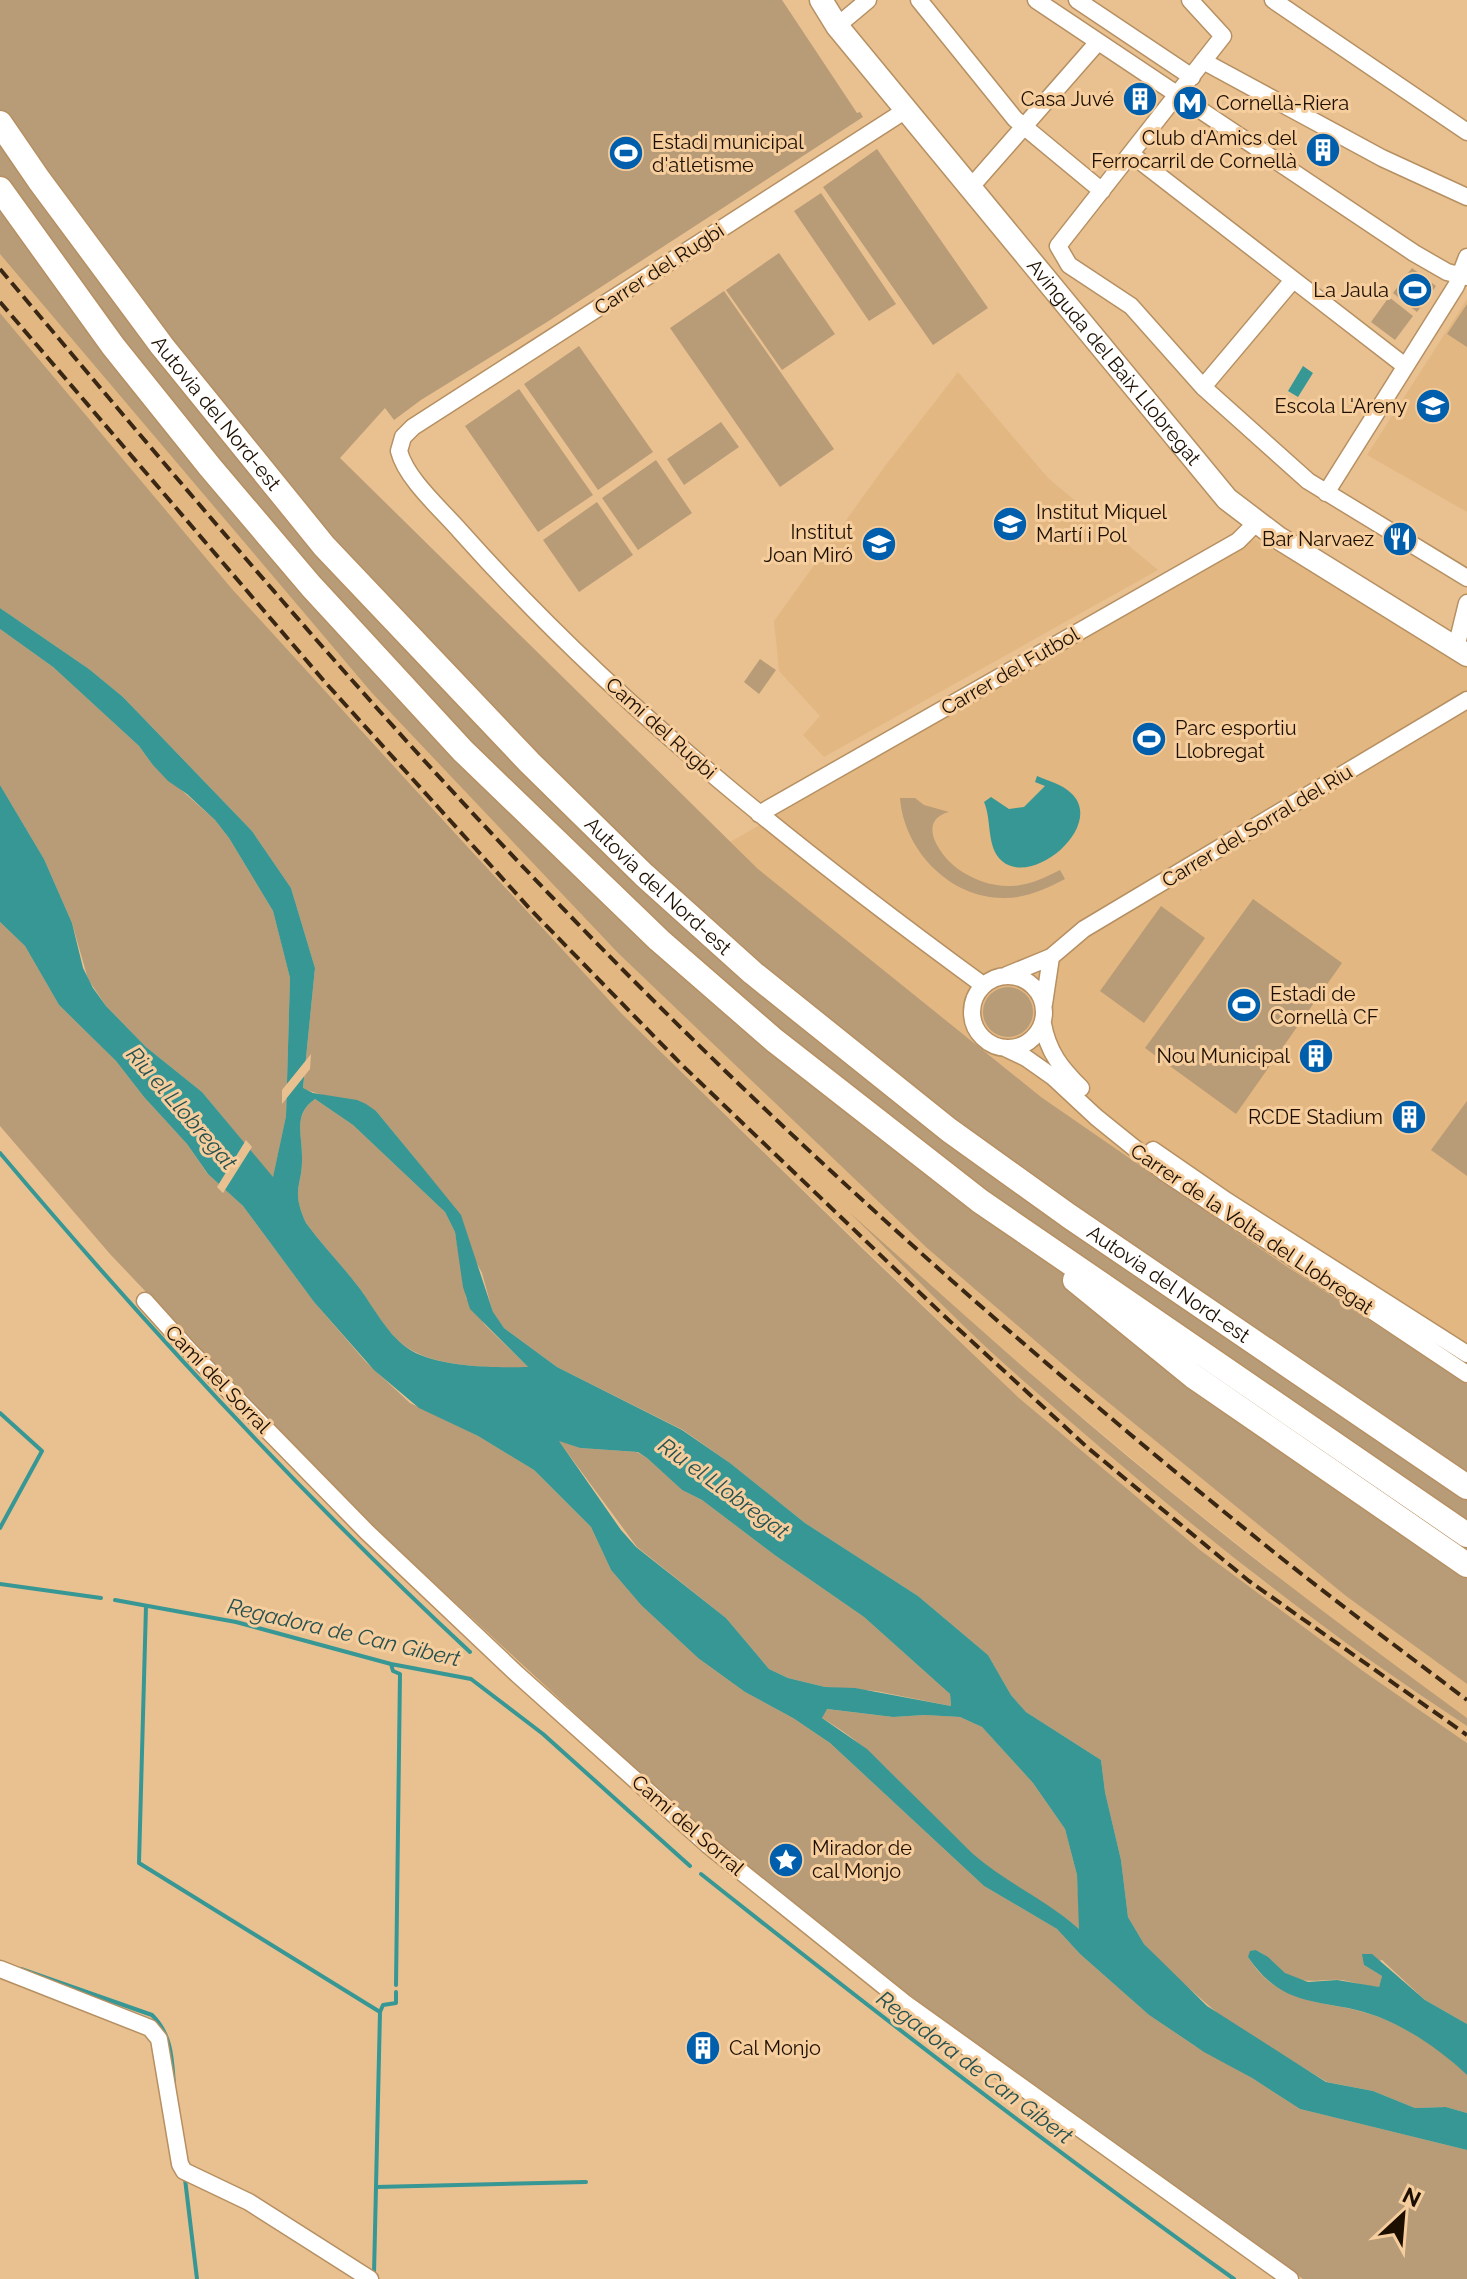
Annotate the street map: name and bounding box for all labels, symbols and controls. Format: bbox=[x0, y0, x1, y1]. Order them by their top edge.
building icon: Casa Juvé bbox=[1121, 80, 1159, 118]
metro station icon: Cornellà-Riera bbox=[1171, 84, 1209, 122]
place label: Casa Juvé bbox=[1021, 87, 1114, 111]
place label: Cornellà-Riera bbox=[1216, 91, 1349, 115]
place label: Club d'Amics del Ferrocarril de Cornellà bbox=[1091, 126, 1298, 173]
place label: Estadi municipal d'atletisme bbox=[652, 130, 804, 177]
building icon: Club d'Amics del Ferrocarril de Cornellà bbox=[1304, 131, 1342, 169]
sports icon: Estadi municipal d'atletisme bbox=[607, 134, 645, 172]
street label: Carrer del Rugbi bbox=[590, 218, 728, 320]
street label: Avinguda del Baix Llobregat bbox=[1022, 254, 1206, 470]
sports icon: La Jaula bbox=[1396, 271, 1434, 309]
place label: La Jaula bbox=[1313, 278, 1389, 302]
street label: Autovia del Nord-est bbox=[147, 331, 286, 495]
school or university icon: Escola L'Areny bbox=[1414, 387, 1452, 425]
place label: Escola L'Areny bbox=[1274, 394, 1407, 418]
place label: Institut Miquel Martí i Pol bbox=[1036, 500, 1168, 547]
school or university icon: Institut Miquel Martí i Pol bbox=[991, 505, 1029, 543]
place label: Institut Joan Miró bbox=[763, 520, 853, 567]
restaurant icon: Bar Narvaez bbox=[1381, 520, 1419, 558]
school or university icon: Institut Joan Miró bbox=[860, 525, 898, 563]
place label: Bar Narvaez bbox=[1262, 527, 1374, 551]
street label: Carrer del Futbol bbox=[937, 622, 1084, 720]
street label: Camí del Rugbi bbox=[601, 672, 721, 784]
place label: Parc esportiu Llobregat bbox=[1175, 716, 1297, 763]
sports icon: Parc esportiu Llobregat bbox=[1130, 720, 1168, 758]
street label: Carrer del Sorral del Riu bbox=[1157, 760, 1357, 892]
street label: Autovia del Nord-est bbox=[580, 812, 737, 960]
place label: Estadi de Cornellà CF bbox=[1270, 982, 1379, 1029]
sports icon: Estadi de Cornellà CF bbox=[1225, 986, 1263, 1024]
building icon: Nou Municipal bbox=[1297, 1037, 1335, 1075]
water label: Riu el Llobregat bbox=[121, 1041, 243, 1176]
place label: Nou Municipal bbox=[1156, 1044, 1291, 1068]
building icon: RCDE Stadium bbox=[1390, 1098, 1428, 1136]
place label: RCDE Stadium bbox=[1248, 1105, 1383, 1129]
street label: Carrer de la Volta del Llobregat bbox=[1126, 1139, 1378, 1320]
street label: Autovia del Nord-est bbox=[1083, 1220, 1255, 1348]
street label: Camí del Sorral bbox=[160, 1320, 276, 1438]
water label: Riu el Llobregat bbox=[654, 1432, 795, 1544]
water label: Regadora de Can Gibert bbox=[225, 1593, 464, 1672]
street label: Camí del Sorral bbox=[627, 1770, 749, 1881]
place label: Mirador de cal Monjo bbox=[812, 1836, 912, 1883]
place icon: Mirador de cal Monjo bbox=[767, 1841, 805, 1879]
water label: Regadora de Can Gibert bbox=[872, 1985, 1079, 2150]
building icon: Cal Monjo bbox=[684, 2029, 722, 2067]
place label: Cal Monjo bbox=[729, 2036, 821, 2060]
north arrow bbox=[1363, 2175, 1443, 2255]
text: N bbox=[1399, 2182, 1425, 2212]

